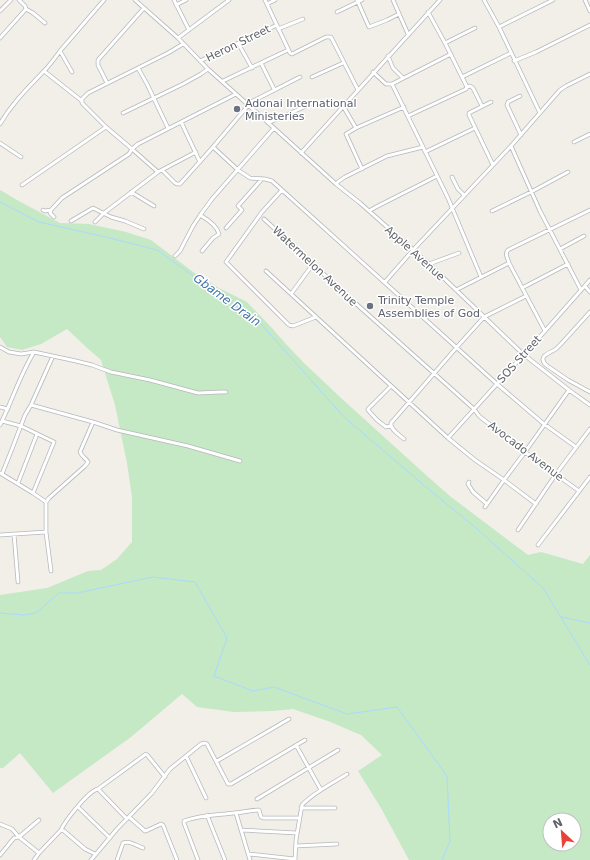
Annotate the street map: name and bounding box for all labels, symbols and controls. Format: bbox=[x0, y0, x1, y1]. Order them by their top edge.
street label: Heron Street bbox=[204, 22, 273, 65]
place label: Adonai International Ministeries bbox=[245, 97, 357, 123]
marker: Adonai International Ministeries bbox=[232, 104, 242, 114]
street label: Apple Avenue bbox=[382, 223, 447, 284]
street label: Watermelon Avenue bbox=[270, 224, 360, 309]
water label: Gbame Drain bbox=[191, 271, 263, 329]
place label: Trinity Temple Assemblies of God bbox=[377, 294, 480, 320]
marker: Trinity Temple Assemblies of God bbox=[365, 301, 375, 311]
street label: SOS Street bbox=[495, 332, 545, 386]
street label: Avocado Avenue bbox=[485, 419, 566, 484]
north arrow bbox=[542, 812, 582, 852]
text: N bbox=[551, 816, 565, 831]

